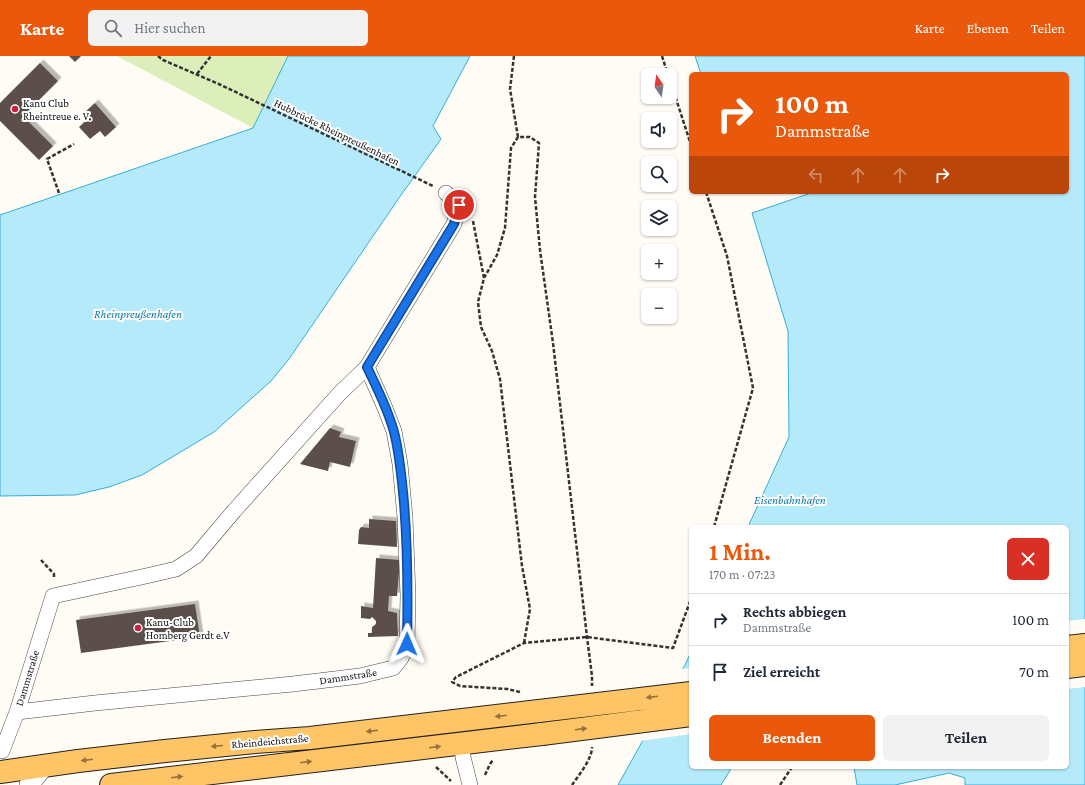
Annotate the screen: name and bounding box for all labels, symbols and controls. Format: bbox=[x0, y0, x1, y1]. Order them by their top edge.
search box bbox=[88, 10, 368, 46]
icon: search bbox=[102, 17, 124, 39]
text: Karte bbox=[20, 18, 64, 39]
text: Hier suchen bbox=[134, 20, 206, 36]
text: Karte bbox=[915, 20, 945, 36]
text: Ebenen bbox=[967, 20, 1009, 36]
text: Teilen bbox=[1031, 20, 1065, 36]
north arrow bbox=[641, 68, 677, 104]
map controls bbox=[641, 68, 677, 324]
icon: right bbox=[709, 88, 761, 140]
text: 100 m bbox=[775, 88, 849, 119]
street label: Hubbrücke Rheinpreußenhafen bbox=[272, 96, 402, 169]
place label: Kanu Club Rheintreue e. V. bbox=[23, 97, 91, 122]
marker: Kanu Club Rheintreue e. V. bbox=[10, 104, 20, 114]
button: sound bbox=[641, 112, 677, 148]
text: Dammstraße bbox=[775, 121, 870, 141]
button: search bbox=[641, 156, 677, 192]
icon: left bbox=[805, 164, 827, 186]
icon: ahead bbox=[847, 164, 869, 186]
icon: ahead bbox=[889, 164, 911, 186]
icon: right bbox=[931, 164, 953, 186]
pin bbox=[442, 188, 476, 222]
icon: arrive bbox=[448, 194, 470, 216]
button: layers bbox=[641, 200, 677, 236]
button: + bbox=[641, 244, 677, 280]
button: − bbox=[641, 288, 677, 324]
water label: Rheinpreußenhafen bbox=[94, 307, 182, 321]
water label: Eisenbahnhafen bbox=[754, 493, 826, 507]
text: 1 Min. bbox=[709, 538, 771, 565]
button: close bbox=[1007, 538, 1049, 580]
text: 170 m · 07:23 bbox=[709, 567, 776, 582]
text: Rechts abbiegen bbox=[743, 604, 846, 620]
icon: right bbox=[709, 609, 731, 631]
text: 100 m bbox=[1012, 612, 1049, 628]
place label: Kanu-Club Homberg Gerdt e.V bbox=[146, 616, 230, 642]
text: Dammstraße bbox=[743, 620, 811, 635]
marker: Kanu-Club Homberg Gerdt e.V bbox=[133, 623, 143, 633]
position arrow bbox=[386, 623, 428, 665]
street label: Dammstraße bbox=[13, 648, 41, 707]
icon: arrive bbox=[709, 661, 731, 683]
text: Ziel erreicht bbox=[743, 664, 820, 680]
text: 70 m bbox=[1019, 664, 1049, 680]
street label: Dammstraße bbox=[319, 666, 378, 686]
one-way arrow bbox=[646, 694, 658, 701]
one-way arrow bbox=[495, 713, 507, 719]
button: Beenden bbox=[709, 715, 875, 761]
button: Teilen bbox=[883, 715, 1049, 761]
one-way arrow bbox=[575, 726, 587, 732]
one-way arrow bbox=[366, 728, 378, 734]
street label: Rheindeichstraße bbox=[231, 732, 309, 750]
one-way arrow bbox=[211, 743, 223, 749]
one-way arrow bbox=[429, 744, 441, 750]
one-way arrow bbox=[81, 757, 93, 763]
one-way arrow bbox=[300, 759, 312, 765]
one-way arrow bbox=[171, 774, 183, 780]

